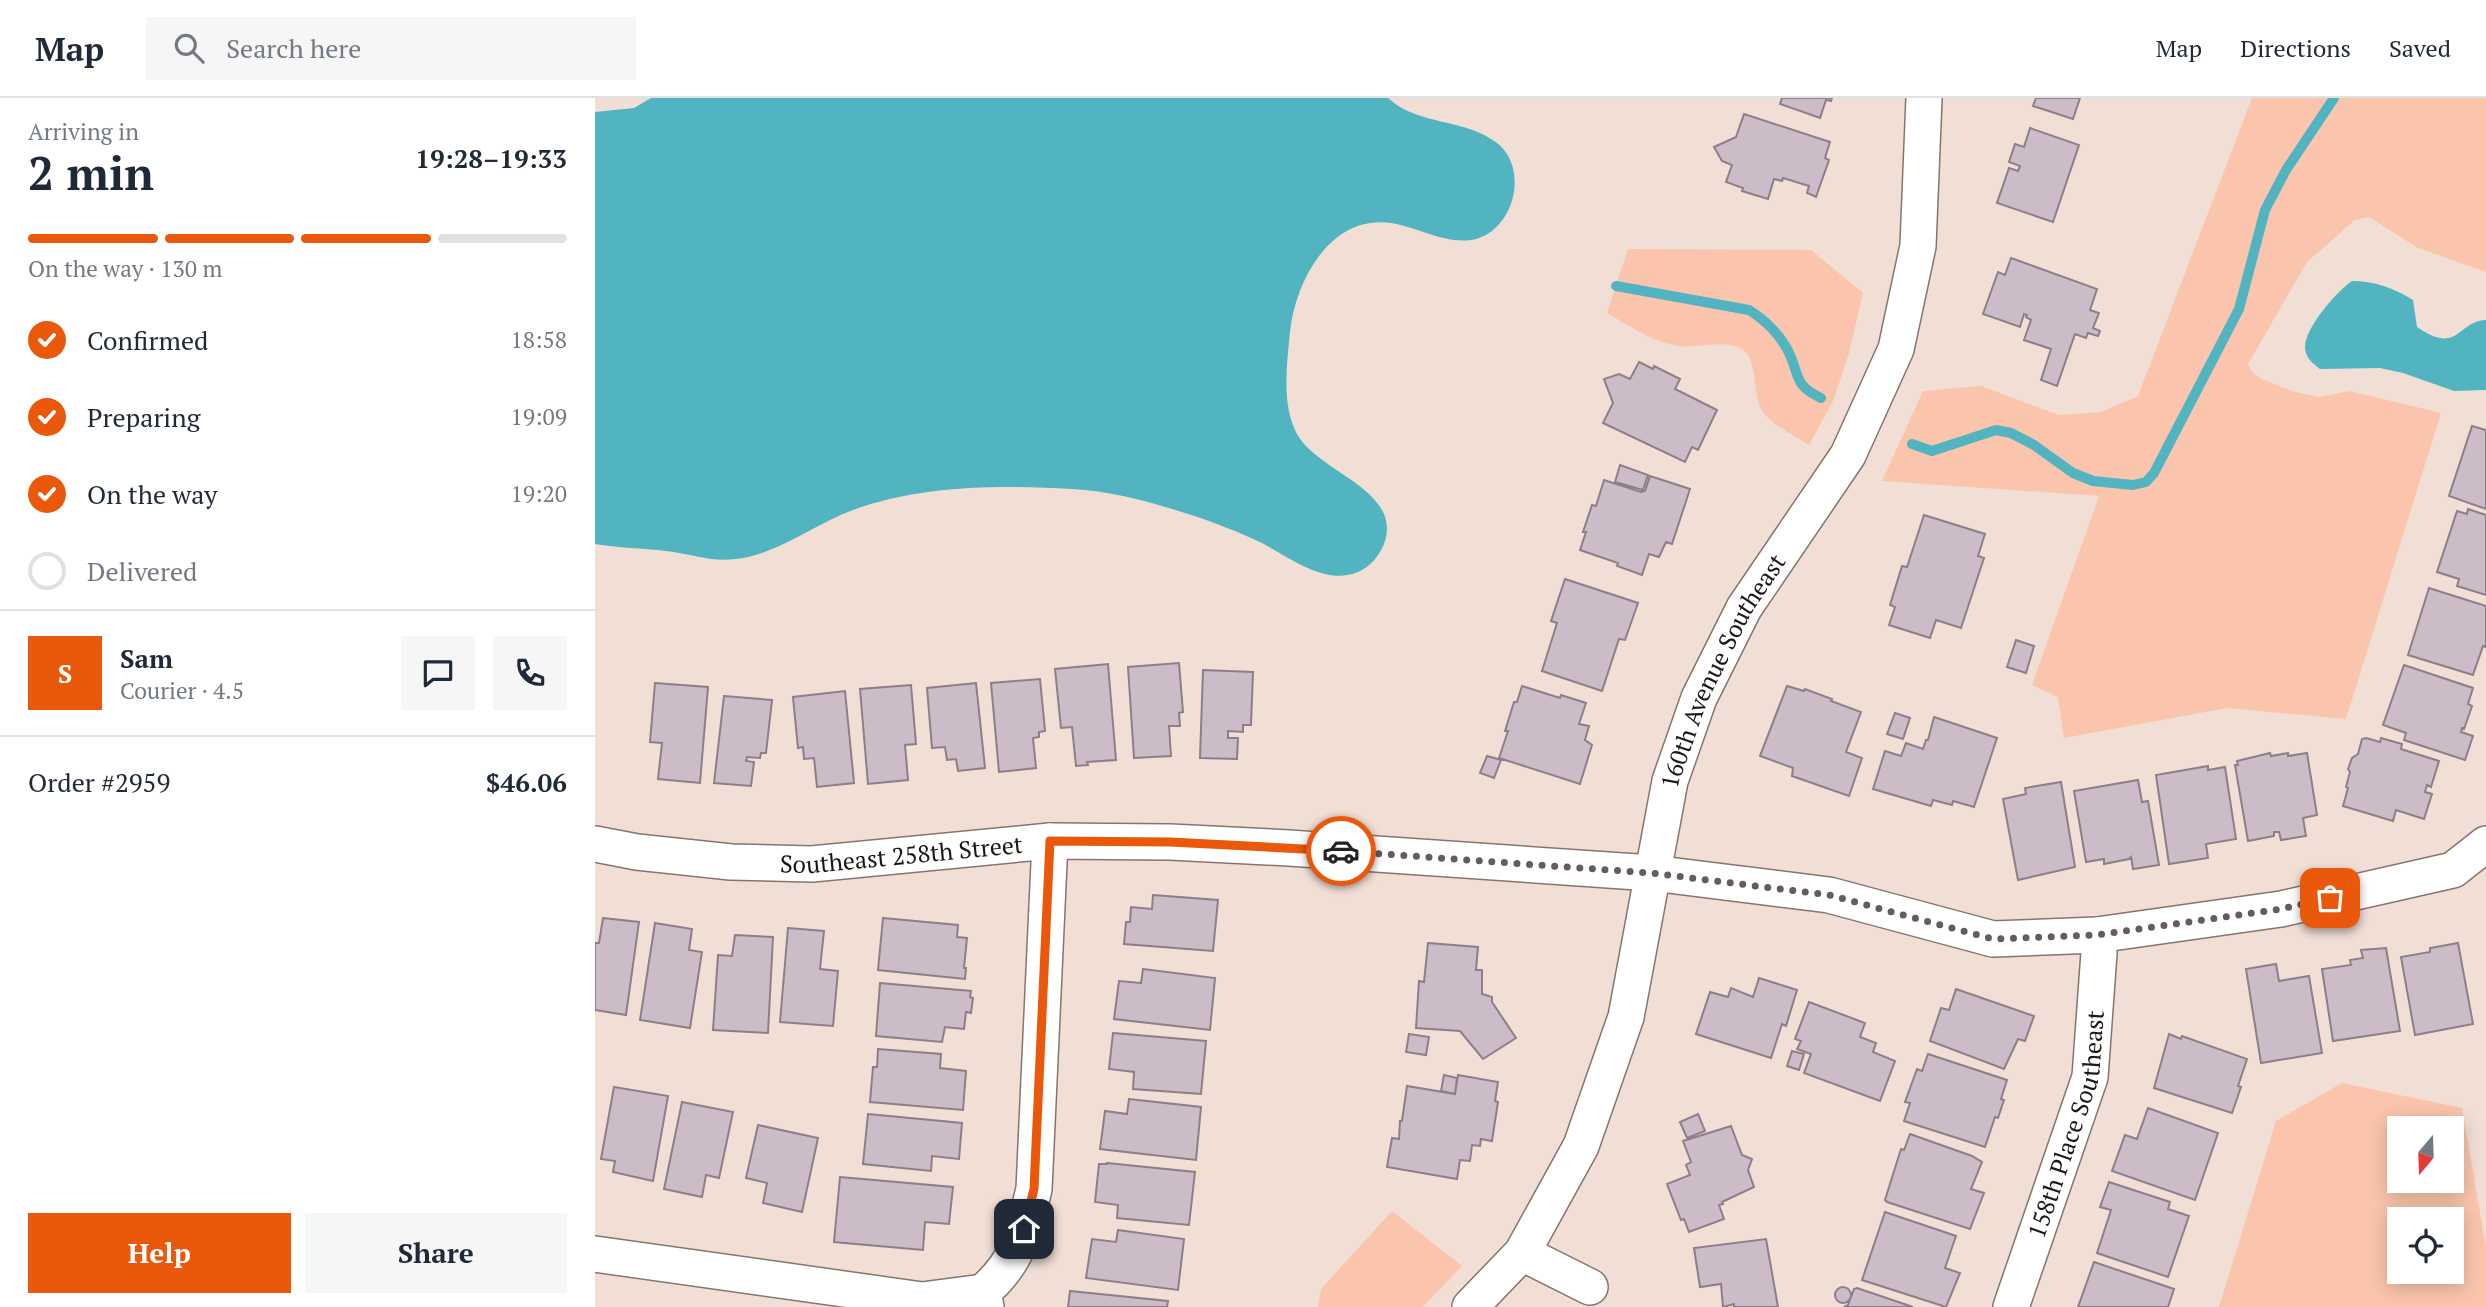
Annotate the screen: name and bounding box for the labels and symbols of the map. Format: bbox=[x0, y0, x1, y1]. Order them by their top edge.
street label: 160th Avenue Southeast bbox=[1653, 547, 1792, 791]
courier bbox=[1306, 816, 1376, 886]
street label: Southeast 258th Street bbox=[780, 828, 1024, 880]
pin bbox=[2300, 868, 2360, 928]
street label: 158th Place Southeast bbox=[2020, 1009, 2111, 1242]
north arrow bbox=[2387, 1116, 2464, 1194]
pin bbox=[994, 1199, 1054, 1259]

